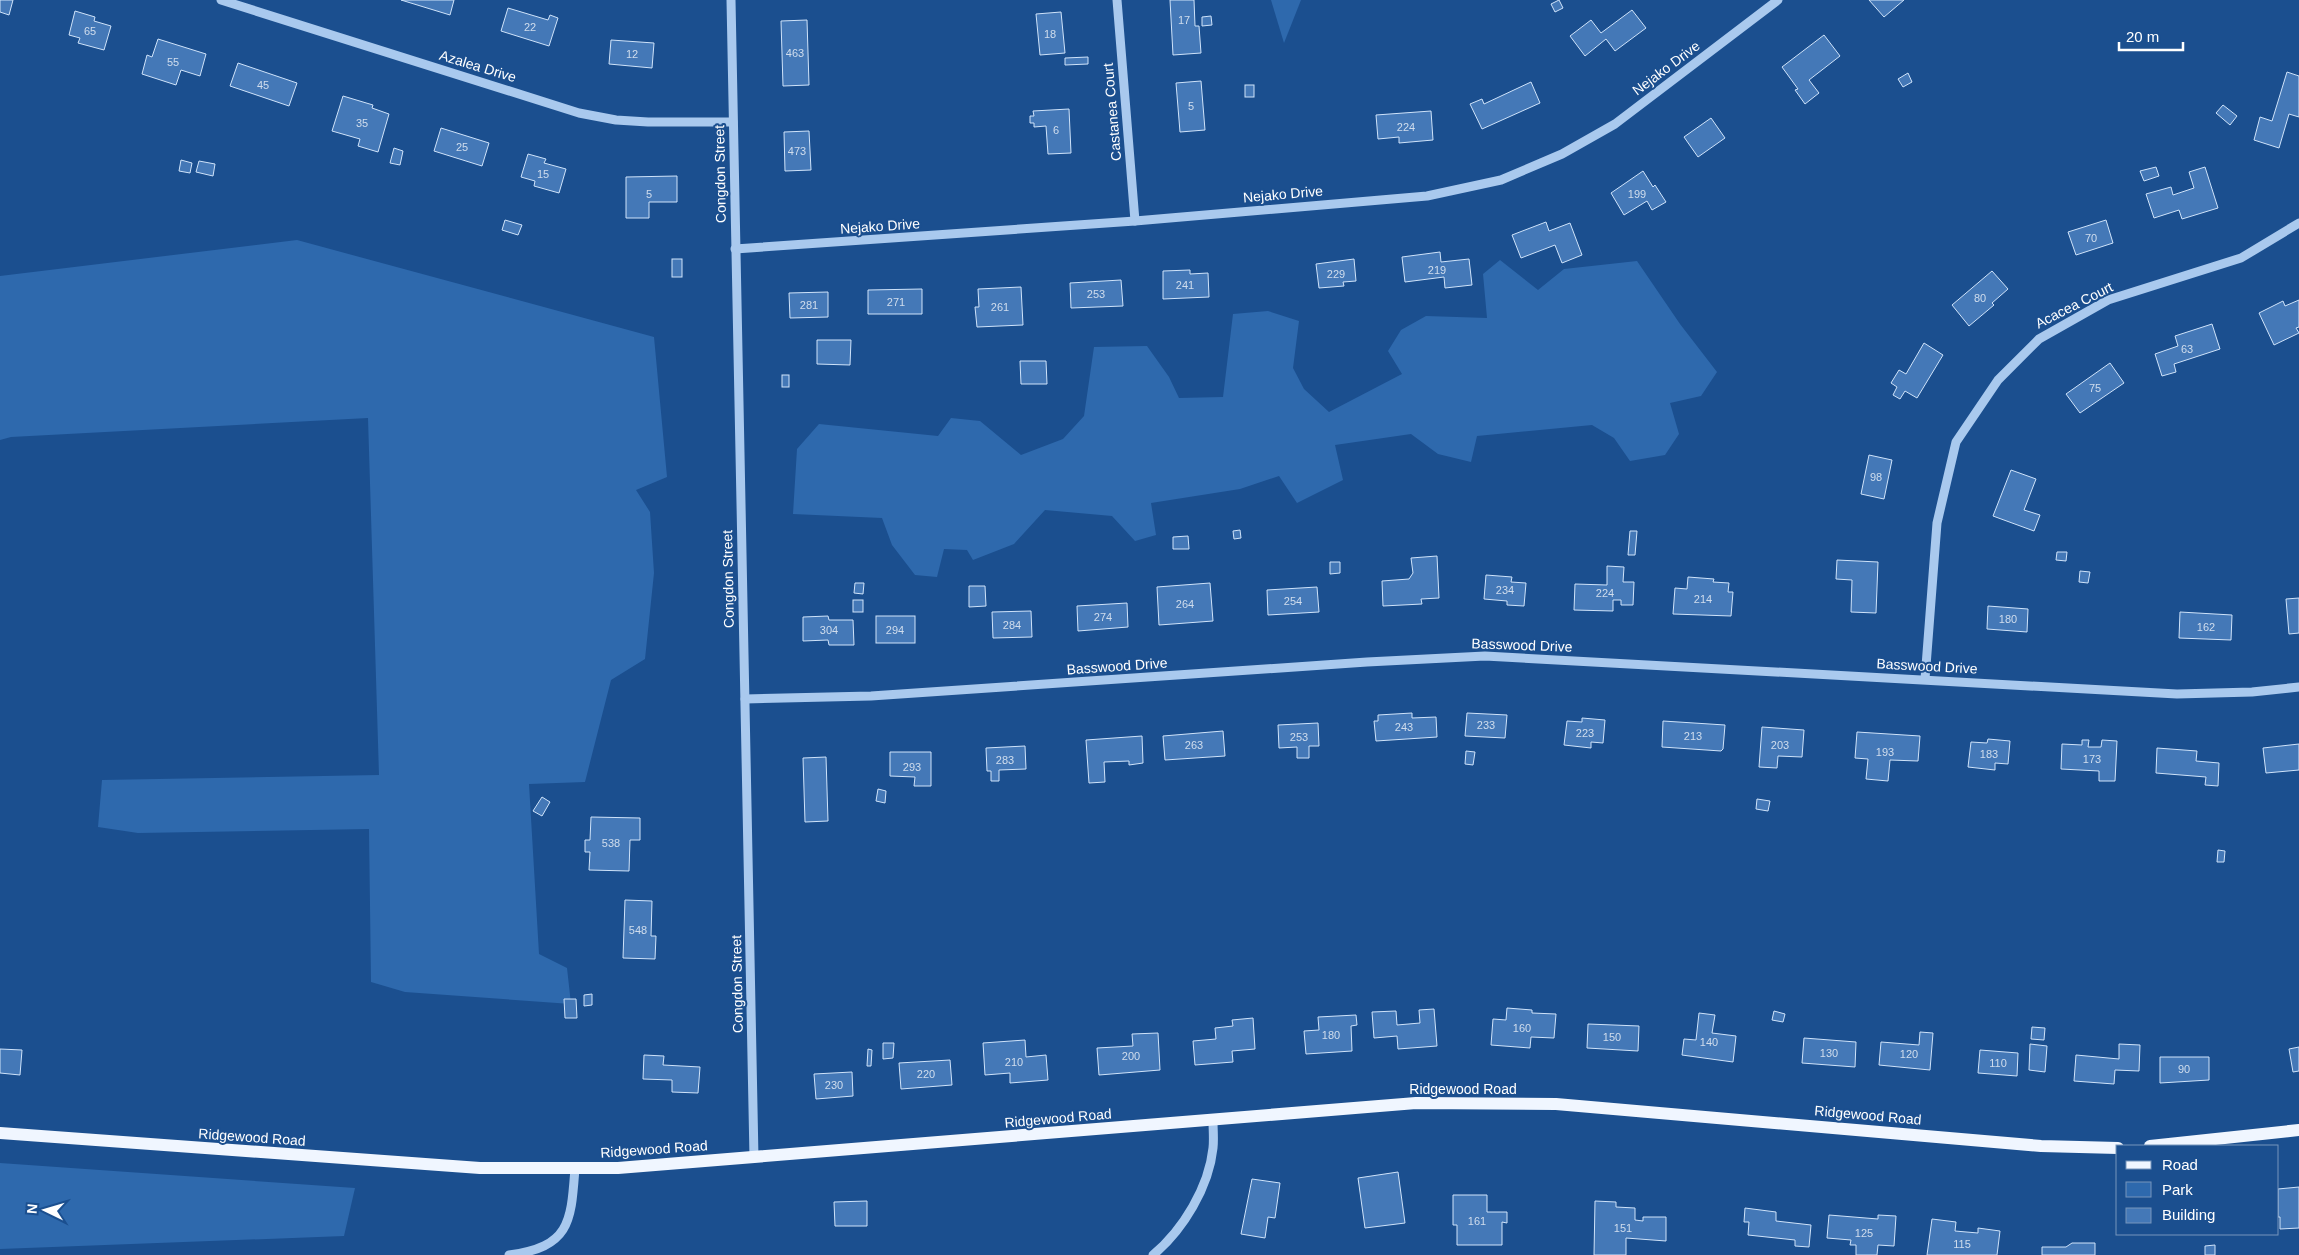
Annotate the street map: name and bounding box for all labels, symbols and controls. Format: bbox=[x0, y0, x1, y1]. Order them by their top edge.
house number: 17 bbox=[1178, 14, 1190, 26]
scale bar bbox=[2119, 20, 2183, 52]
house number: 22 bbox=[524, 21, 536, 33]
house number: 65 bbox=[84, 25, 96, 37]
house number: 18 bbox=[1044, 28, 1056, 40]
text: 20 m bbox=[2126, 28, 2159, 45]
street label: Nejako Drive bbox=[1629, 37, 1703, 99]
street label: Azalea Drive bbox=[438, 47, 518, 85]
house number: 463 bbox=[786, 47, 804, 59]
house number: 12 bbox=[626, 48, 638, 60]
house number: 55 bbox=[167, 56, 179, 68]
street label: Castanea Court bbox=[1100, 62, 1124, 162]
house number: 45 bbox=[257, 79, 269, 91]
house number: 5 bbox=[1188, 100, 1194, 112]
house number: 35 bbox=[356, 117, 368, 129]
house number: 224 bbox=[1397, 121, 1415, 133]
house number: 6 bbox=[1053, 124, 1059, 136]
street label: Congdon Street bbox=[711, 125, 729, 223]
house number: 25 bbox=[456, 141, 468, 153]
house number: 473 bbox=[788, 145, 806, 157]
house number: 15 bbox=[537, 168, 549, 180]
street label: Nejako Drive bbox=[1242, 183, 1324, 205]
house number: 5 bbox=[646, 188, 652, 200]
house number: 199 bbox=[1628, 188, 1646, 200]
street label: Nejako Drive bbox=[839, 215, 921, 237]
house number: 70 bbox=[2085, 232, 2097, 244]
house number: 219 bbox=[1428, 264, 1446, 276]
house number: 229 bbox=[1327, 268, 1345, 280]
house number: 241 bbox=[1176, 279, 1194, 291]
street label: Acacea Court bbox=[2033, 279, 2116, 331]
house number: 253 bbox=[1087, 288, 1105, 300]
house number: 80 bbox=[1974, 292, 1986, 304]
house number: 271 bbox=[887, 296, 905, 308]
house number: 281 bbox=[800, 299, 818, 311]
house number: 261 bbox=[991, 301, 1009, 313]
house number: 63 bbox=[2181, 343, 2193, 355]
house number: 75 bbox=[2089, 382, 2101, 394]
house number: 98 bbox=[1870, 471, 1882, 483]
street label: Congdon Street bbox=[719, 530, 737, 628]
house number: 234 bbox=[1496, 584, 1514, 596]
house number: 224 bbox=[1596, 587, 1614, 599]
house number: 214 bbox=[1694, 593, 1712, 605]
house number: 254 bbox=[1284, 595, 1302, 607]
house number: 264 bbox=[1176, 598, 1194, 610]
house number: 274 bbox=[1094, 611, 1112, 623]
house number: 180 bbox=[1999, 613, 2017, 625]
house number: 284 bbox=[1003, 619, 1021, 631]
house number: 162 bbox=[2197, 621, 2215, 633]
house number: 304 bbox=[820, 624, 838, 636]
house number: 294 bbox=[886, 624, 904, 636]
street label: Basswood Drive bbox=[1471, 635, 1573, 655]
street label: Basswood Drive bbox=[1066, 654, 1168, 678]
street label: Basswood Drive bbox=[1876, 655, 1978, 677]
house number: 233 bbox=[1477, 719, 1495, 731]
house number: 243 bbox=[1395, 721, 1413, 733]
house number: 223 bbox=[1576, 727, 1594, 739]
house number: 213 bbox=[1684, 730, 1702, 742]
house number: 253 bbox=[1290, 731, 1308, 743]
house number: 263 bbox=[1185, 739, 1203, 751]
house number: 203 bbox=[1771, 739, 1789, 751]
house number: 193 bbox=[1876, 746, 1894, 758]
house number: 183 bbox=[1980, 748, 1998, 760]
house number: 173 bbox=[2083, 753, 2101, 765]
house number: 283 bbox=[996, 754, 1014, 766]
house number: 293 bbox=[903, 761, 921, 773]
house number: 538 bbox=[602, 837, 620, 849]
house number: 548 bbox=[629, 924, 647, 936]
street label: Congdon Street bbox=[728, 935, 746, 1033]
house number: 160 bbox=[1513, 1022, 1531, 1034]
house number: 180 bbox=[1322, 1029, 1340, 1041]
house number: 150 bbox=[1603, 1031, 1621, 1043]
house number: 140 bbox=[1700, 1036, 1718, 1048]
house number: 130 bbox=[1820, 1047, 1838, 1059]
house number: 120 bbox=[1900, 1048, 1918, 1060]
house number: 200 bbox=[1122, 1050, 1140, 1062]
house number: 210 bbox=[1005, 1056, 1023, 1068]
house number: 110 bbox=[1989, 1057, 2007, 1069]
house number: 90 bbox=[2178, 1063, 2190, 1075]
house number: 220 bbox=[917, 1068, 935, 1080]
house number: 230 bbox=[825, 1079, 843, 1091]
street label: Ridgewood Road bbox=[1409, 1081, 1517, 1097]
street label: Ridgewood Road bbox=[1814, 1102, 1922, 1128]
street label: Ridgewood Road bbox=[1004, 1105, 1112, 1131]
street label: Ridgewood Road bbox=[198, 1125, 306, 1149]
street label: Ridgewood Road bbox=[600, 1137, 708, 1161]
legend bbox=[2116, 1145, 2279, 1235]
text: Road bbox=[2162, 1156, 2198, 1173]
text: Park bbox=[2162, 1181, 2193, 1198]
north arrow bbox=[20, 1185, 70, 1235]
text: N bbox=[24, 1203, 40, 1215]
text: Building bbox=[2162, 1206, 2215, 1223]
house number: 161 bbox=[1468, 1215, 1486, 1227]
house number: 151 bbox=[1614, 1222, 1632, 1234]
house number: 125 bbox=[1855, 1227, 1873, 1239]
house number: 115 bbox=[1953, 1238, 1971, 1250]

